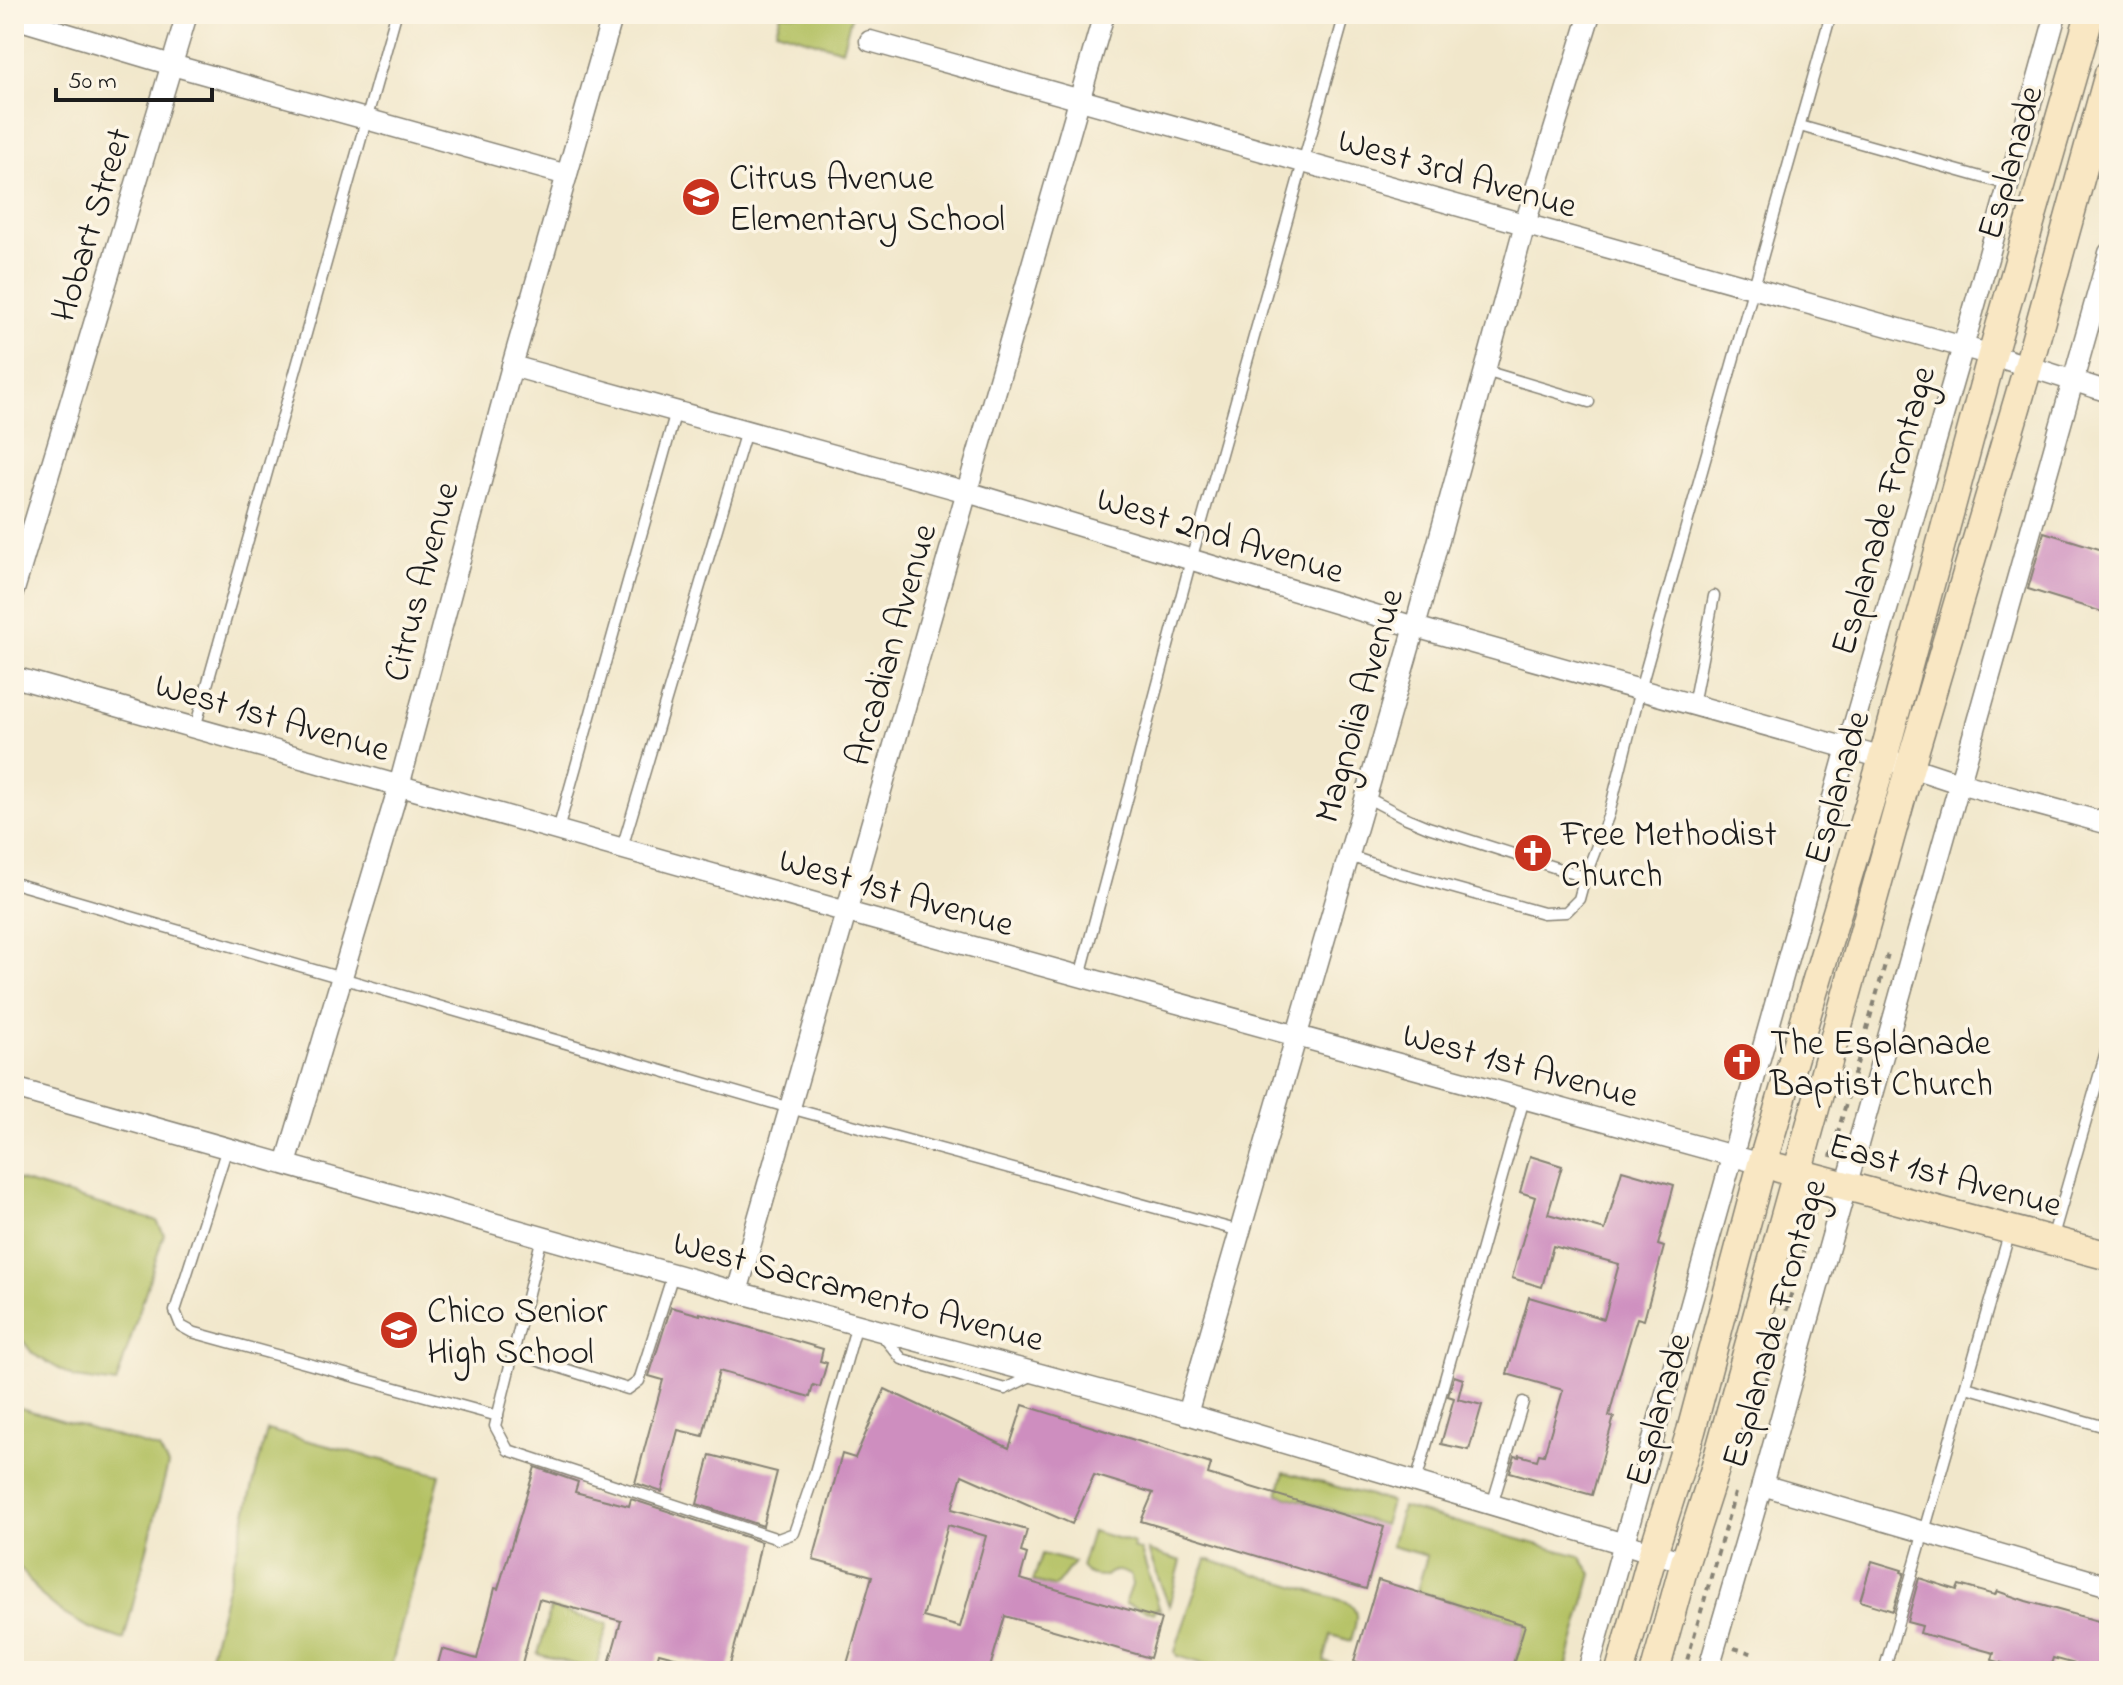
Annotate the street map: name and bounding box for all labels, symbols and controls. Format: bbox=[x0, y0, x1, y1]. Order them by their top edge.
scale bar bbox=[56, 52, 212, 102]
text: 50 m bbox=[68, 65, 117, 100]
street label: Esplanade bbox=[1965, 79, 2060, 246]
street label: West 3rd Avenue bbox=[1331, 116, 1583, 235]
street label: Hobart Street bbox=[39, 122, 148, 329]
place label: Citrus Avenue Elementary School bbox=[729, 154, 1005, 248]
school or university icon: Citrus Avenue Elementary School bbox=[680, 176, 722, 218]
street label: Esplanade Frontage bbox=[1819, 360, 1952, 662]
street label: Citrus Avenue bbox=[371, 475, 476, 688]
street label: West 2nd Avenue bbox=[1090, 475, 1351, 600]
street label: Arcadian Avenue bbox=[833, 517, 953, 772]
street label: Magnolia Avenue bbox=[1303, 582, 1420, 830]
street label: West 1st Avenue bbox=[148, 661, 396, 778]
street label: Esplanade bbox=[1792, 704, 1887, 871]
place label: Free Methodist Church bbox=[1560, 810, 1777, 904]
church icon: Free Methodist Church bbox=[1512, 832, 1554, 874]
street label: West 1st Avenue bbox=[772, 836, 1020, 953]
street label: West 1st Avenue bbox=[1396, 1010, 1644, 1124]
place label: The Esplanade Baptist Church bbox=[1769, 1019, 1993, 1113]
church icon: The Esplanade Baptist Church bbox=[1721, 1041, 1763, 1083]
street label: East 1st Avenue bbox=[1822, 1121, 2068, 1234]
street label: Esplanade Frontage bbox=[1710, 1173, 1843, 1475]
street label: West Sacramento Avenue bbox=[667, 1218, 1050, 1369]
place label: Chico Senior High School bbox=[427, 1287, 608, 1381]
school or university icon: Chico Senior High School bbox=[378, 1309, 420, 1351]
street label: Esplanade bbox=[1613, 1326, 1708, 1493]

